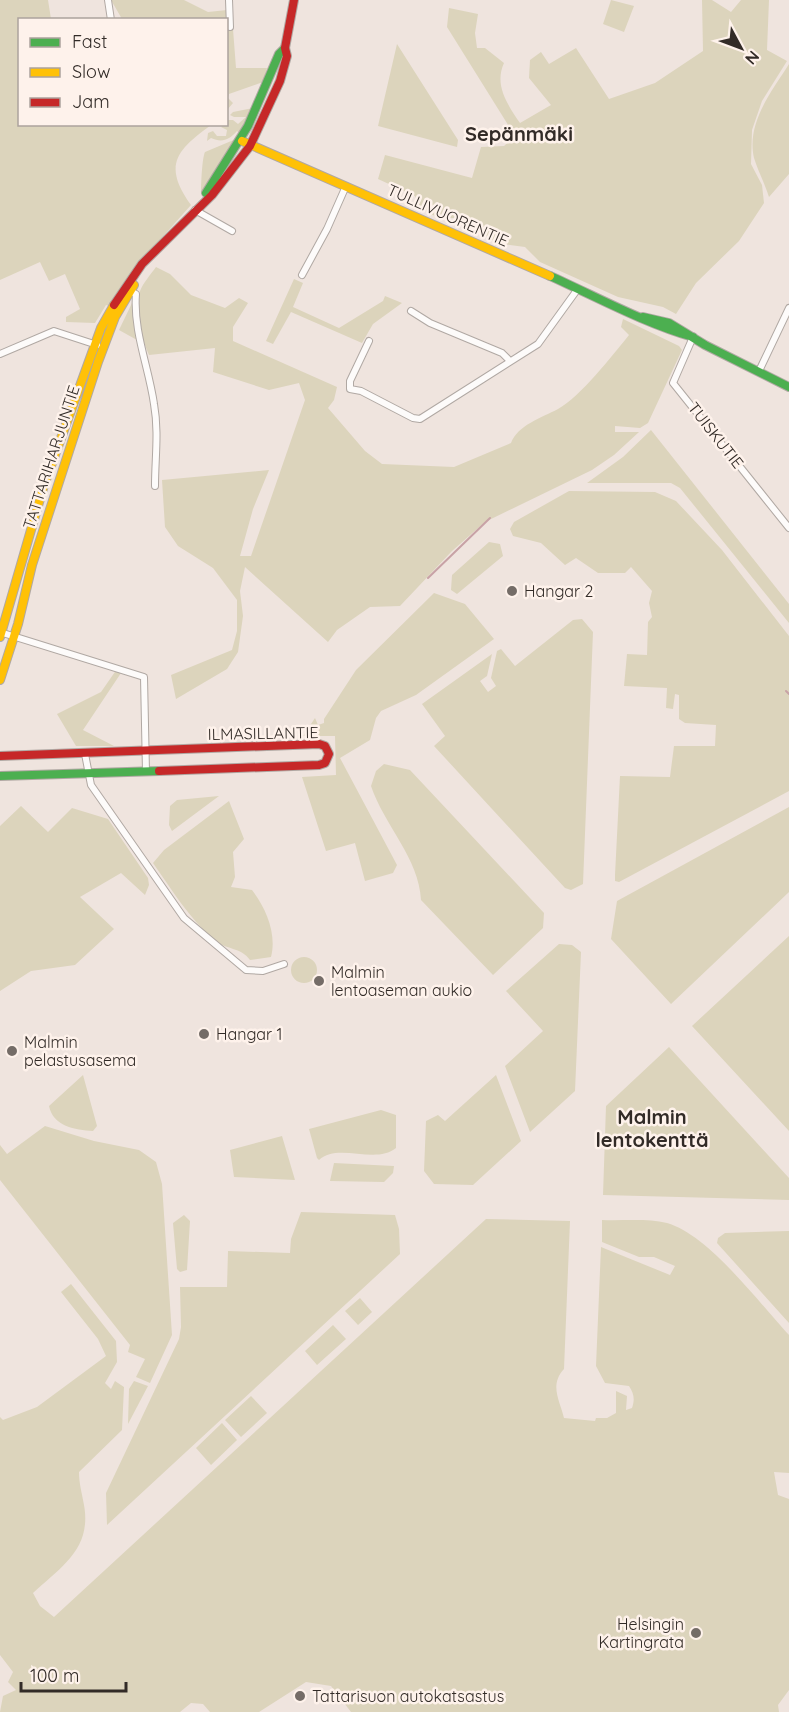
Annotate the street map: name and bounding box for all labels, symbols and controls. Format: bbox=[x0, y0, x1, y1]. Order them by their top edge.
legend bbox=[18, 18, 228, 126]
north arrow bbox=[711, 18, 771, 78]
text: Fast bbox=[72, 30, 107, 53]
text: N bbox=[741, 47, 764, 69]
text: Slow bbox=[72, 60, 110, 83]
text: Jam bbox=[72, 90, 110, 113]
district label: Sepänmäki bbox=[465, 121, 573, 146]
street label: TULLIVUORENTIE bbox=[384, 179, 512, 251]
street label: TATTARIHARJUNTIE bbox=[18, 383, 84, 531]
street label: TUISKUTIE bbox=[684, 398, 748, 472]
place label: Hangar 2 bbox=[524, 581, 594, 601]
marker: Hangar 2 bbox=[505, 584, 519, 598]
street label: ILMASILLANTIE bbox=[207, 722, 319, 744]
place label: Malmin lentoaseman aukio bbox=[331, 962, 472, 1000]
marker: Malmin lentoaseman aukio bbox=[312, 974, 326, 988]
place label: Hangar 1 bbox=[216, 1024, 283, 1044]
marker: Hangar 1 bbox=[197, 1027, 211, 1041]
place label: Malmin pelastusasema bbox=[24, 1032, 136, 1070]
marker: Malmin pelastusasema bbox=[5, 1044, 19, 1058]
district label: Malmin lentokenttä bbox=[595, 1104, 709, 1152]
place label: Helsingin Kartingrata bbox=[598, 1614, 684, 1652]
marker: Helsingin Kartingrata bbox=[689, 1626, 703, 1640]
scale bar bbox=[21, 1655, 126, 1693]
text: 100 m bbox=[30, 1664, 79, 1687]
place label: Tattarisuon autokatsastus bbox=[312, 1686, 504, 1706]
marker: Tattarisuon autokatsastus bbox=[293, 1689, 307, 1703]

